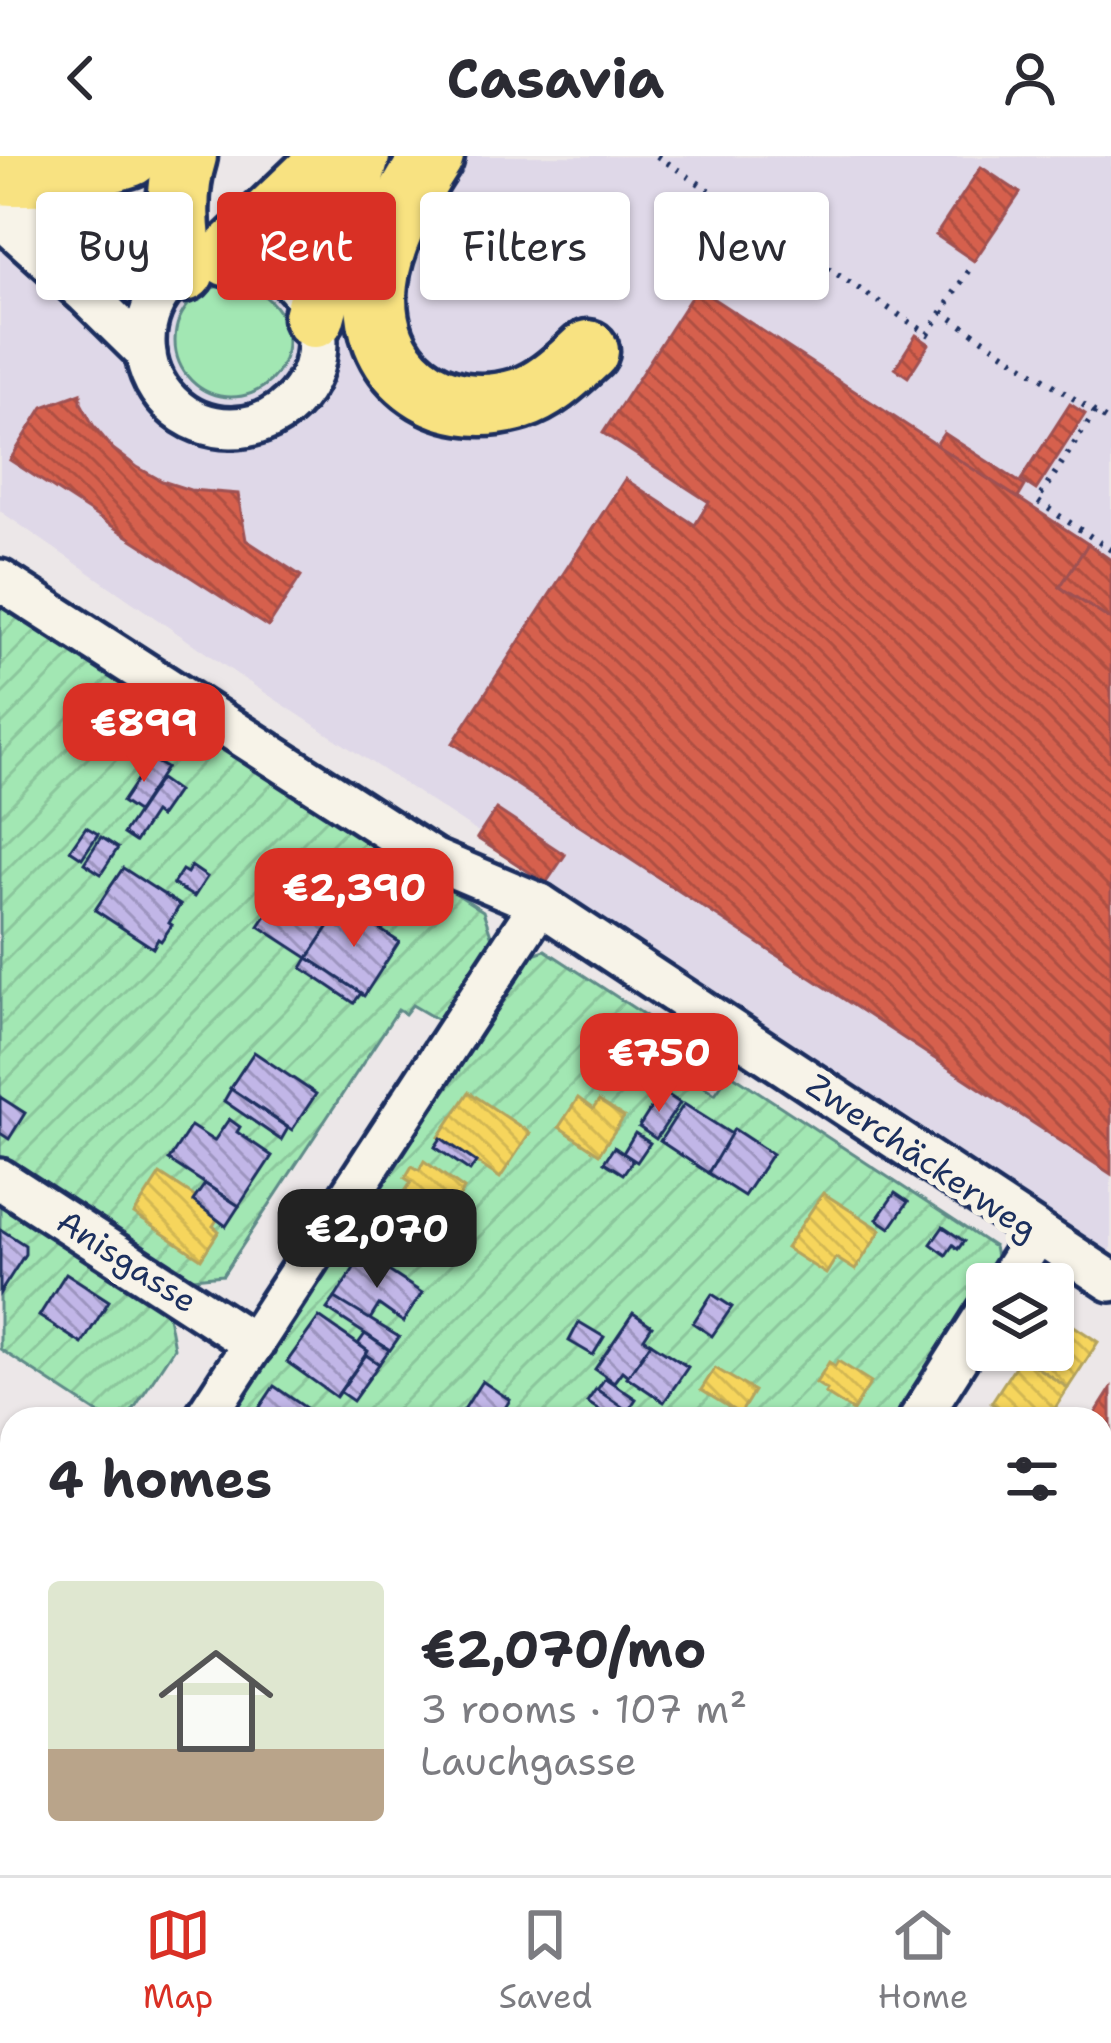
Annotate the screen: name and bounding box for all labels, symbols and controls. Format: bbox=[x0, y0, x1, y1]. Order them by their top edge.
text: Casavia bbox=[446, 42, 665, 114]
icon: back bbox=[48, 45, 114, 111]
icon: person bbox=[997, 45, 1063, 111]
chip: Buy bbox=[36, 192, 193, 300]
chip: Rent bbox=[217, 192, 396, 300]
chip: Filters bbox=[420, 192, 630, 300]
chip: New bbox=[654, 192, 829, 300]
pin: €899 bbox=[73, 683, 215, 785]
text: €899 bbox=[90, 696, 198, 748]
pin: €2,390 bbox=[256, 848, 452, 950]
text: €2,390 bbox=[282, 861, 426, 913]
pin: €750 bbox=[588, 1013, 730, 1115]
text: €750 bbox=[607, 1026, 711, 1078]
street label: Zwerchäckerweg bbox=[797, 1063, 1047, 1251]
pin: €2,070 bbox=[279, 1189, 475, 1291]
street label: Anisgasse bbox=[48, 1199, 206, 1323]
text: €2,070 bbox=[305, 1202, 449, 1254]
map controls bbox=[966, 1263, 1074, 1371]
button: layers bbox=[966, 1263, 1074, 1371]
text: 4 homes bbox=[48, 1445, 272, 1513]
icon: filters bbox=[999, 1446, 1065, 1512]
text: €2,070/mo bbox=[420, 1615, 706, 1683]
icon: home bbox=[144, 1629, 288, 1773]
text: 3 rooms · 107 m² bbox=[420, 1683, 747, 1735]
text: Lauchgasse bbox=[420, 1735, 637, 1787]
tab: Map bbox=[143, 1902, 213, 2019]
tab: Saved bbox=[499, 1902, 592, 2019]
tab: Home bbox=[878, 1902, 968, 2019]

